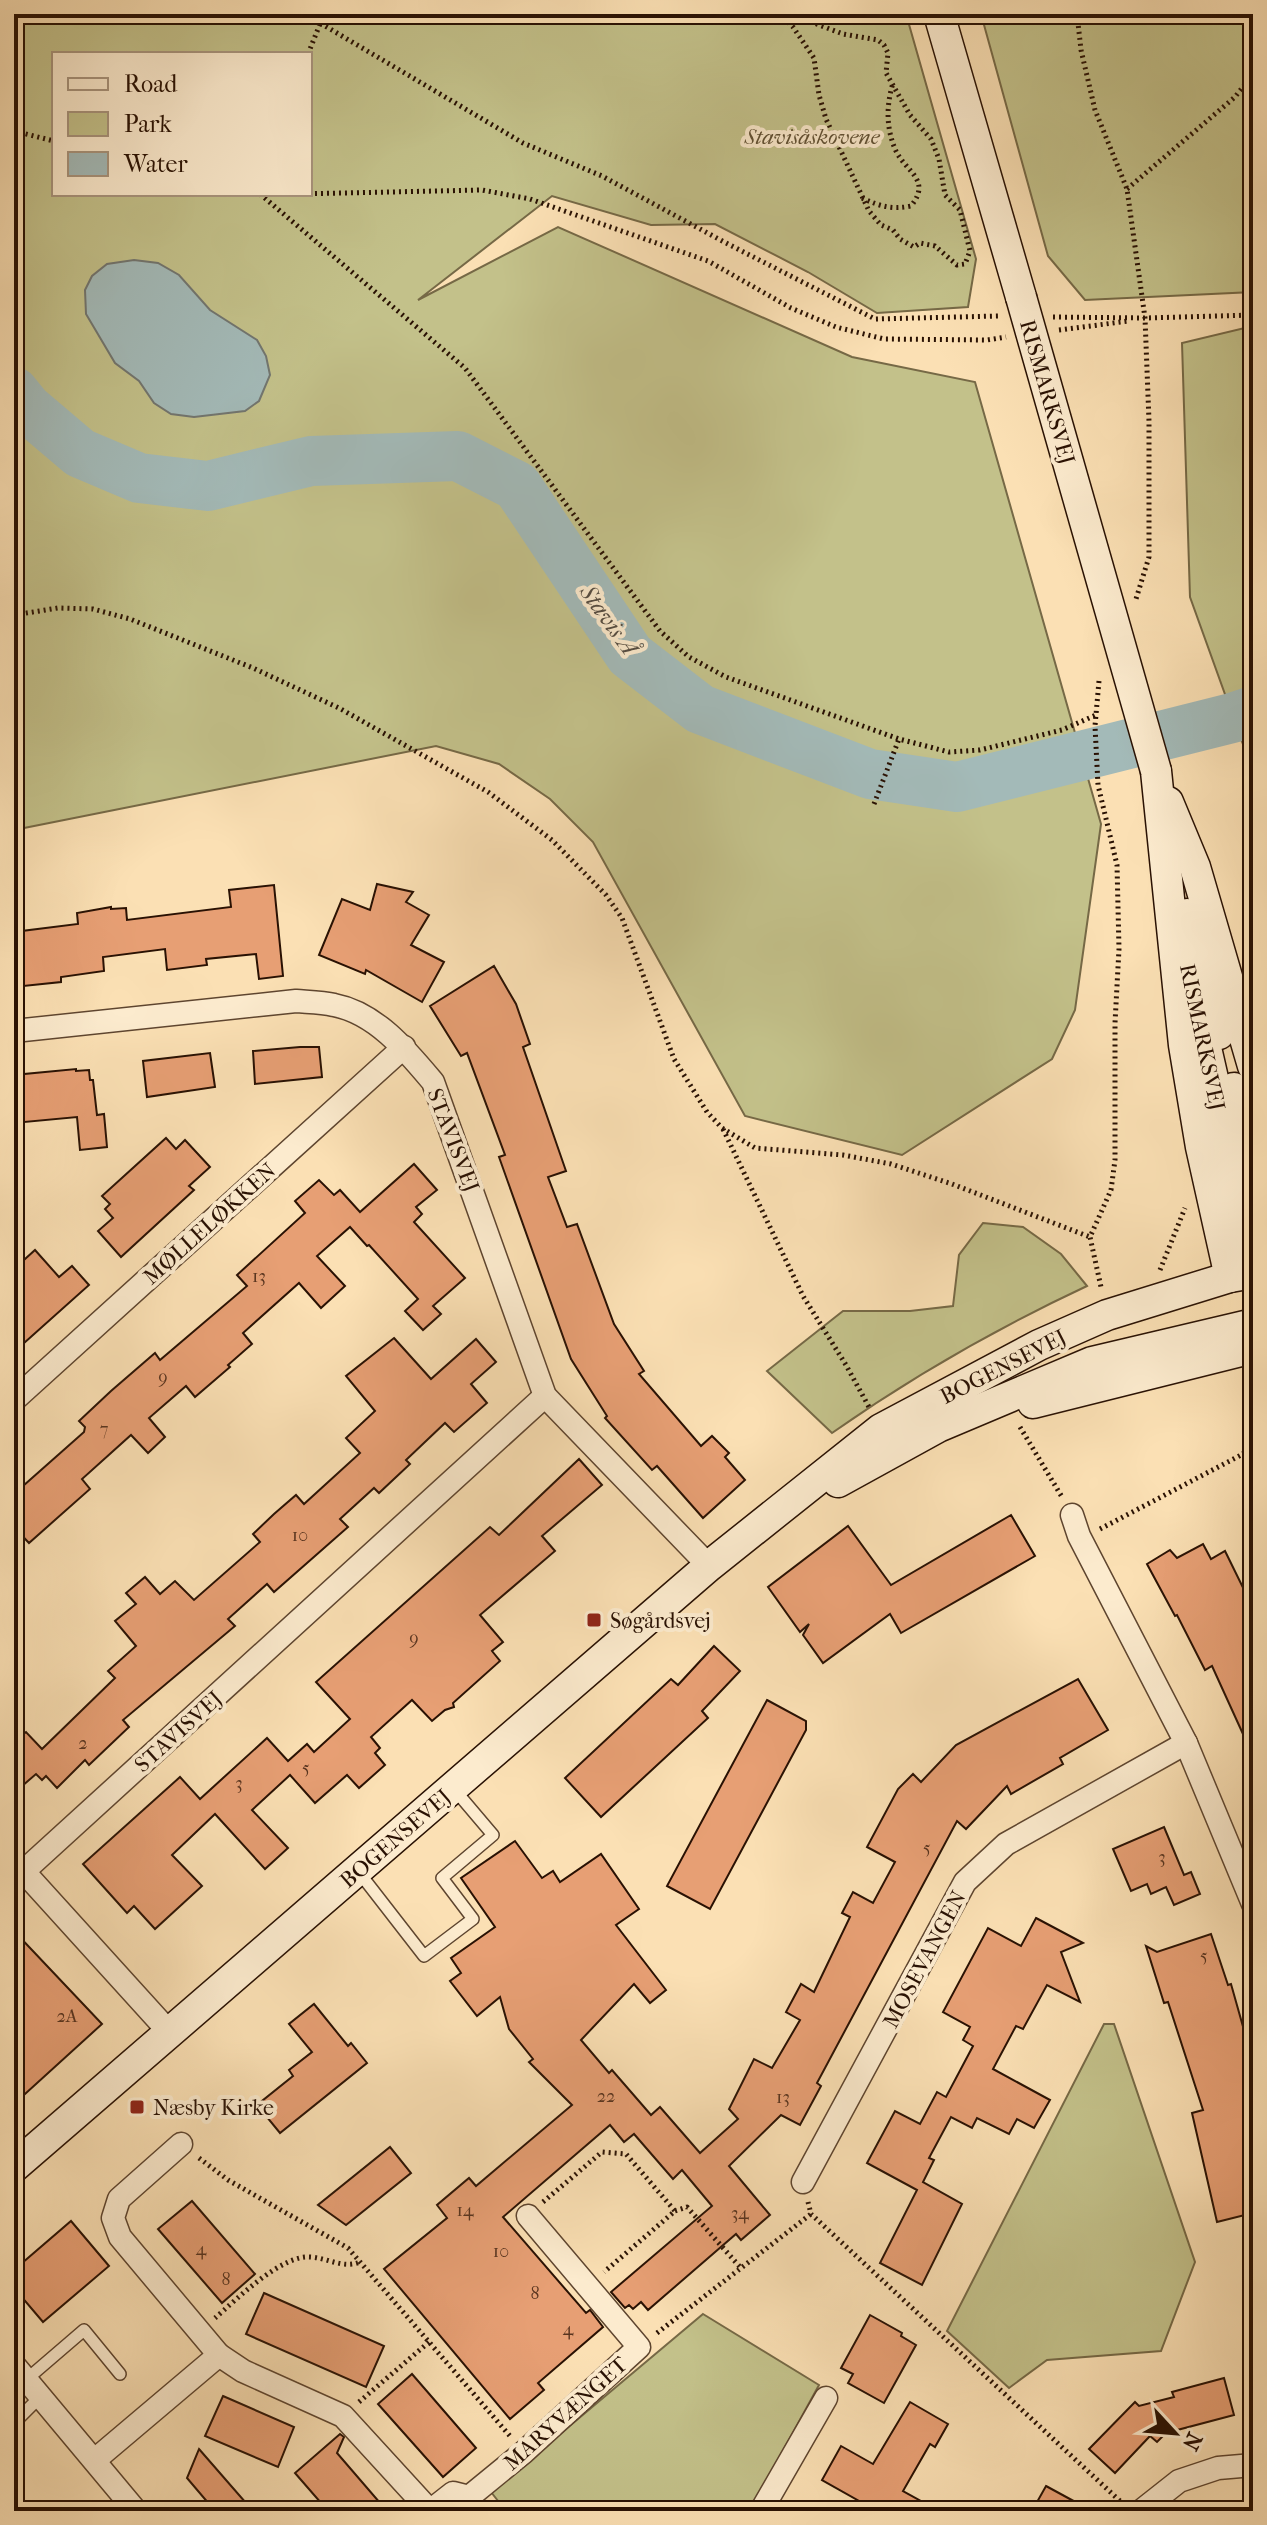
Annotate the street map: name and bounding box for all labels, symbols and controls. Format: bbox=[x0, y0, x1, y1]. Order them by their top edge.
legend bbox=[52, 52, 312, 196]
text: Road bbox=[124, 70, 178, 98]
text: Park bbox=[124, 110, 172, 138]
park label: Stavisåskovene bbox=[743, 124, 881, 150]
text: Water bbox=[123, 150, 188, 178]
street label: RISMARKSVEJ bbox=[1014, 317, 1080, 468]
water label: Stavis Å bbox=[573, 578, 645, 663]
street label: RISMARKSVEJ bbox=[1174, 961, 1230, 1113]
street label: STAVISVEJ bbox=[421, 1085, 485, 1196]
street label: MØLLELØKKEN bbox=[138, 1157, 282, 1290]
house number: 13 bbox=[252, 1266, 266, 1287]
street label: BOGENSEVEJ bbox=[936, 1324, 1071, 1410]
house number: 9 bbox=[158, 1367, 168, 1388]
house number: 7 bbox=[100, 1419, 109, 1440]
house number: 10 bbox=[292, 1525, 308, 1546]
place label: Søgårdsvej bbox=[610, 1608, 711, 1634]
marker: Søgårdsvej bbox=[585, 1611, 603, 1629]
house number: 9 bbox=[409, 1628, 419, 1649]
street label: STAVISVEJ bbox=[129, 1686, 228, 1778]
house number: 2 bbox=[78, 1733, 88, 1754]
house number: 5 bbox=[302, 1758, 310, 1779]
house number: 3 bbox=[235, 1773, 243, 1794]
street label: BOGENSEVEJ bbox=[335, 1784, 456, 1894]
house number: 5 bbox=[923, 1838, 931, 1859]
house number: 3 bbox=[1158, 1847, 1166, 1868]
street label: MOSEVANGEN bbox=[878, 1886, 972, 2032]
house number: 5 bbox=[1200, 1946, 1208, 1967]
house number: 2A bbox=[57, 2006, 78, 2027]
house number: 22 bbox=[597, 2086, 615, 2107]
house number: 13 bbox=[776, 2087, 790, 2108]
place label: Næsby Kirke bbox=[153, 2095, 274, 2121]
marker: Næsby Kirke bbox=[128, 2098, 146, 2116]
house number: 14 bbox=[456, 2200, 474, 2221]
house number: 34 bbox=[731, 2203, 749, 2224]
house number: 4 bbox=[196, 2239, 207, 2260]
house number: 10 bbox=[493, 2241, 509, 2262]
house number: 8 bbox=[221, 2269, 231, 2290]
house number: 8 bbox=[530, 2283, 540, 2304]
house number: 4 bbox=[563, 2319, 574, 2340]
street label: MARYVÆNGET bbox=[499, 2351, 634, 2476]
north arrow bbox=[1135, 2393, 1215, 2473]
text: N bbox=[1177, 2428, 1207, 2455]

